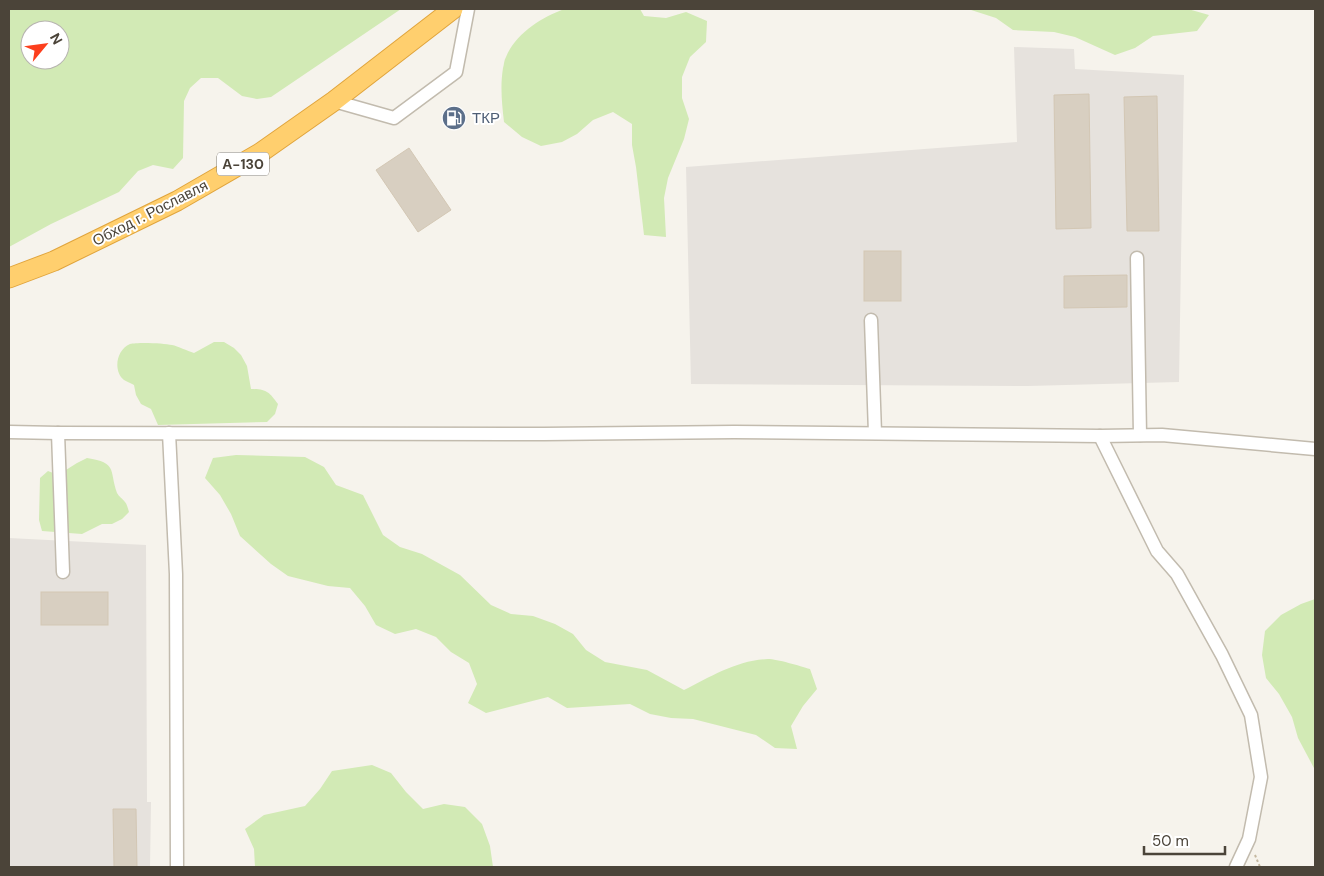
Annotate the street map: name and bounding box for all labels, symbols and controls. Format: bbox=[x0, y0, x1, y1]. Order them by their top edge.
north arrow bbox=[20, 20, 70, 70]
text: N bbox=[46, 30, 67, 48]
fuel station icon: ТКР bbox=[441, 105, 467, 131]
place label: ТКР bbox=[472, 108, 500, 128]
road number: А-130 bbox=[217, 152, 269, 175]
street label: Обход г. Рославля bbox=[89, 175, 211, 251]
scale bar bbox=[1144, 824, 1225, 856]
text: 50 m bbox=[1152, 831, 1189, 851]

